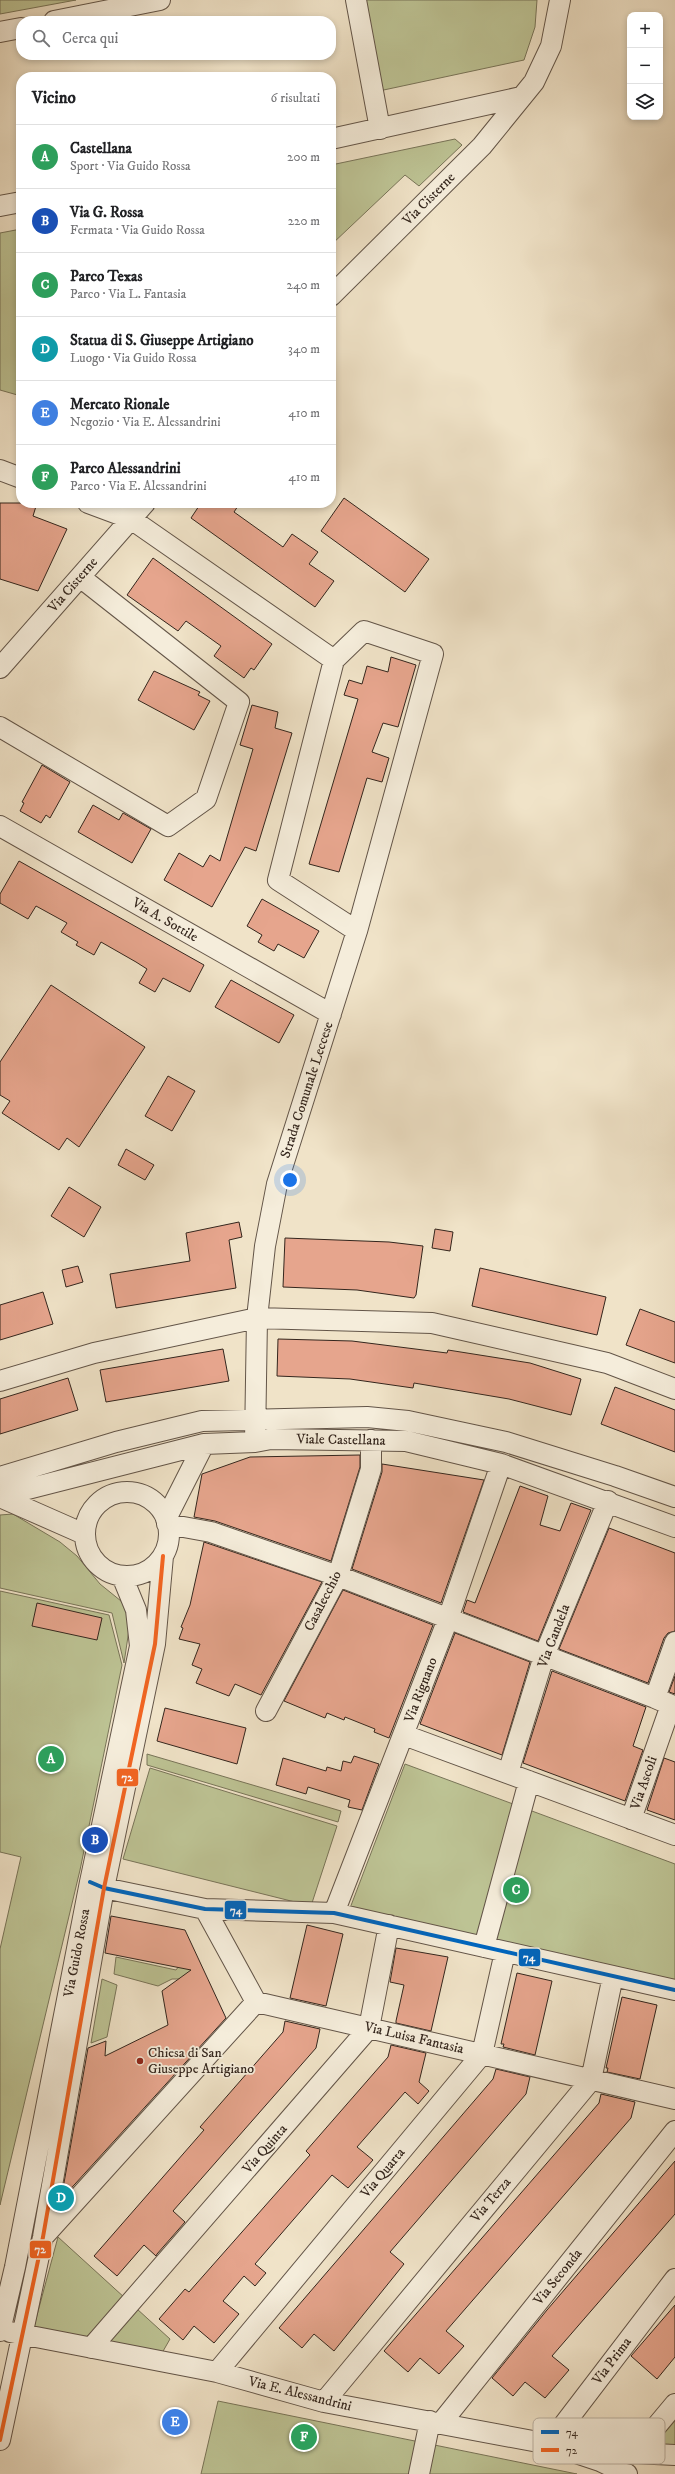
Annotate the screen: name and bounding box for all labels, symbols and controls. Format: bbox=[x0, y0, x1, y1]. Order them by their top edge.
map controls bbox=[627, 12, 663, 120]
button: + bbox=[627, 12, 663, 48]
search box bbox=[16, 16, 336, 60]
icon: search bbox=[30, 27, 52, 49]
text: Cerca qui bbox=[62, 29, 118, 48]
button: − bbox=[627, 48, 663, 84]
button: layers bbox=[627, 84, 663, 120]
text: Vicino bbox=[32, 87, 76, 109]
text: 6 risultati bbox=[271, 90, 320, 106]
text: Castellana bbox=[70, 139, 132, 158]
text: A bbox=[41, 149, 49, 165]
text: 200 m bbox=[287, 149, 320, 165]
text: Sport · Via Guido Rossa bbox=[70, 158, 191, 174]
street label: Via Cisterne bbox=[398, 169, 459, 230]
text: Via G. Rossa bbox=[70, 203, 144, 222]
text: B bbox=[41, 213, 49, 229]
text: 220 m bbox=[288, 213, 320, 229]
text: Fermata · Via Guido Rossa bbox=[70, 222, 205, 238]
text: Parco Texas bbox=[70, 267, 142, 286]
text: C bbox=[41, 277, 49, 293]
text: 240 m bbox=[287, 277, 320, 293]
text: Parco · Via L. Fantasia bbox=[70, 286, 186, 302]
text: Statua di S. Giuseppe Artigiano bbox=[70, 331, 254, 350]
text: D bbox=[40, 341, 50, 357]
text: 340 m bbox=[288, 341, 320, 357]
text: Luogo · Via Guido Rossa bbox=[70, 350, 197, 366]
text: Mercato Rionale bbox=[70, 395, 169, 414]
text: E bbox=[40, 405, 50, 421]
text: 410 m bbox=[288, 405, 320, 421]
text: Negozio · Via E. Alessandrini bbox=[70, 414, 221, 430]
text: Parco Alessandrini bbox=[70, 459, 181, 478]
text: F bbox=[41, 469, 49, 485]
text: 410 m bbox=[288, 469, 320, 485]
text: Parco · Via E. Alessandrini bbox=[70, 478, 207, 494]
street label: Via Cisterne bbox=[43, 554, 102, 617]
street label: Via A. Sottile bbox=[128, 893, 202, 946]
street label: Strada Comunale Leccese bbox=[276, 1019, 338, 1161]
your location bbox=[280, 1170, 300, 1190]
street label: Viale Castellana bbox=[295, 1430, 386, 1450]
street label: Casalecchio bbox=[300, 1567, 346, 1634]
street label: Via Candela bbox=[533, 1602, 574, 1671]
street label: Via Rignano bbox=[400, 1655, 442, 1726]
pin: A bbox=[38, 1744, 64, 1774]
street label: Via Ascoli bbox=[626, 1753, 662, 1813]
line badge: 72 bbox=[116, 1768, 139, 1787]
text: 72 bbox=[121, 1771, 133, 1785]
pin: B bbox=[82, 1825, 108, 1855]
pin: C bbox=[503, 1875, 529, 1905]
line badge: 74 bbox=[224, 1900, 247, 1920]
text: 74 bbox=[230, 1904, 243, 1918]
street label: Via Guido Rossa bbox=[59, 1907, 94, 2000]
line badge: 74 bbox=[518, 1948, 541, 1967]
text: 74 bbox=[523, 1951, 536, 1965]
street label: Via Luisa Fantasia bbox=[362, 2018, 465, 2058]
place label: Chiesa di San Giuseppe Artigiano bbox=[148, 2044, 254, 2078]
marker: Chiesa di San Giuseppe Artigiano bbox=[135, 2056, 145, 2066]
street label: Via Quinta bbox=[238, 2121, 291, 2178]
street label: Via Quarta bbox=[356, 2144, 409, 2203]
street label: Via Terza bbox=[466, 2174, 515, 2227]
pin: D bbox=[48, 2183, 74, 2213]
line badge: 72 bbox=[29, 2240, 52, 2259]
text: 72 bbox=[34, 2243, 46, 2257]
street label: Via Seconda bbox=[529, 2245, 586, 2310]
street label: Via Prima bbox=[588, 2334, 636, 2389]
street label: Via E. Alessandrini bbox=[246, 2372, 354, 2416]
pin: E bbox=[162, 2407, 188, 2437]
legend bbox=[533, 2418, 665, 2464]
pin: F bbox=[291, 2422, 317, 2452]
text: 74 bbox=[566, 2426, 579, 2440]
text: 72 bbox=[566, 2444, 578, 2458]

